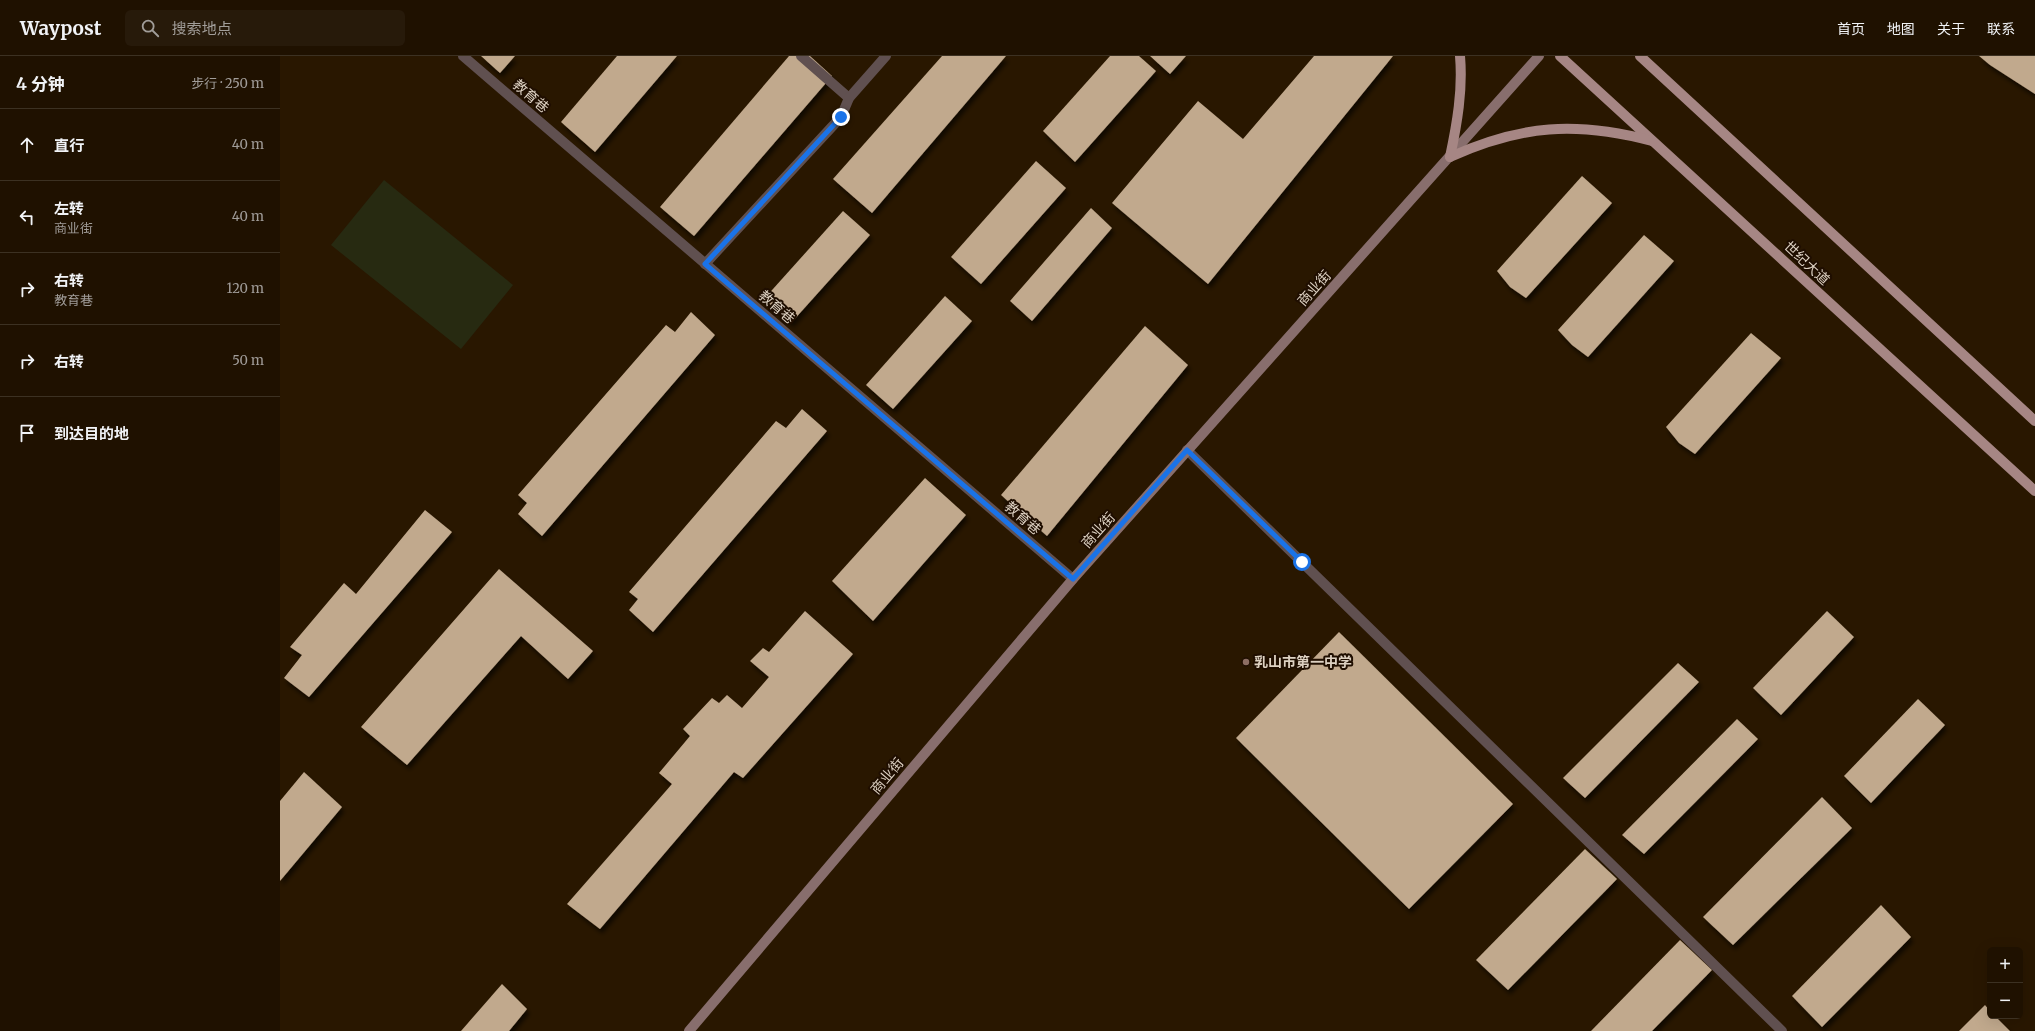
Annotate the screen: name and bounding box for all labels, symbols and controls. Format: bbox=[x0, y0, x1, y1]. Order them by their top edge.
search box bbox=[125, 10, 405, 46]
text: Waypost bbox=[20, 16, 101, 40]
icon: search bbox=[139, 17, 161, 39]
text: 搜索地点 bbox=[171, 19, 231, 38]
text: 首页 bbox=[1837, 20, 1865, 38]
text: 地图 bbox=[1887, 20, 1915, 38]
text: 关于 bbox=[1937, 20, 1965, 38]
text: 联系 bbox=[1987, 20, 2015, 38]
text: 4 分钟 bbox=[16, 73, 65, 95]
text: 步行 · 250 m bbox=[191, 75, 264, 92]
street label: 教育巷 bbox=[509, 75, 553, 117]
route end bbox=[832, 108, 850, 126]
icon: ahead bbox=[16, 134, 38, 156]
text: 直行 bbox=[54, 136, 84, 155]
text: 40 m bbox=[232, 136, 264, 153]
text: 左转 bbox=[54, 199, 84, 218]
icon: left bbox=[16, 206, 38, 228]
text: 40 m bbox=[232, 208, 264, 225]
text: 商业街 bbox=[54, 220, 93, 237]
street label: 世纪大道 bbox=[1780, 237, 1834, 289]
street label: 商业街 bbox=[1293, 266, 1335, 310]
text: 右转 bbox=[54, 271, 84, 290]
icon: right bbox=[16, 278, 38, 300]
text: 120 m bbox=[226, 280, 264, 297]
street label: 教育巷 bbox=[755, 286, 799, 328]
text: 教育巷 bbox=[54, 292, 93, 309]
icon: right bbox=[16, 350, 38, 372]
text: 右转 bbox=[54, 352, 84, 371]
text: 50 m bbox=[232, 352, 264, 369]
icon: arrive bbox=[16, 422, 38, 444]
text: 到达目的地 bbox=[54, 424, 129, 443]
street label: 教育巷 bbox=[1001, 497, 1045, 539]
street label: 商业街 bbox=[1077, 508, 1119, 552]
route start bbox=[1293, 553, 1311, 571]
place label: 乳山市第一中学 bbox=[1254, 653, 1352, 671]
marker: 乳山市第一中学 bbox=[1241, 657, 1251, 667]
street label: 商业街 bbox=[867, 754, 907, 798]
map controls bbox=[1987, 947, 2023, 1019]
button: + bbox=[1987, 947, 2023, 983]
button: − bbox=[1987, 983, 2023, 1019]

